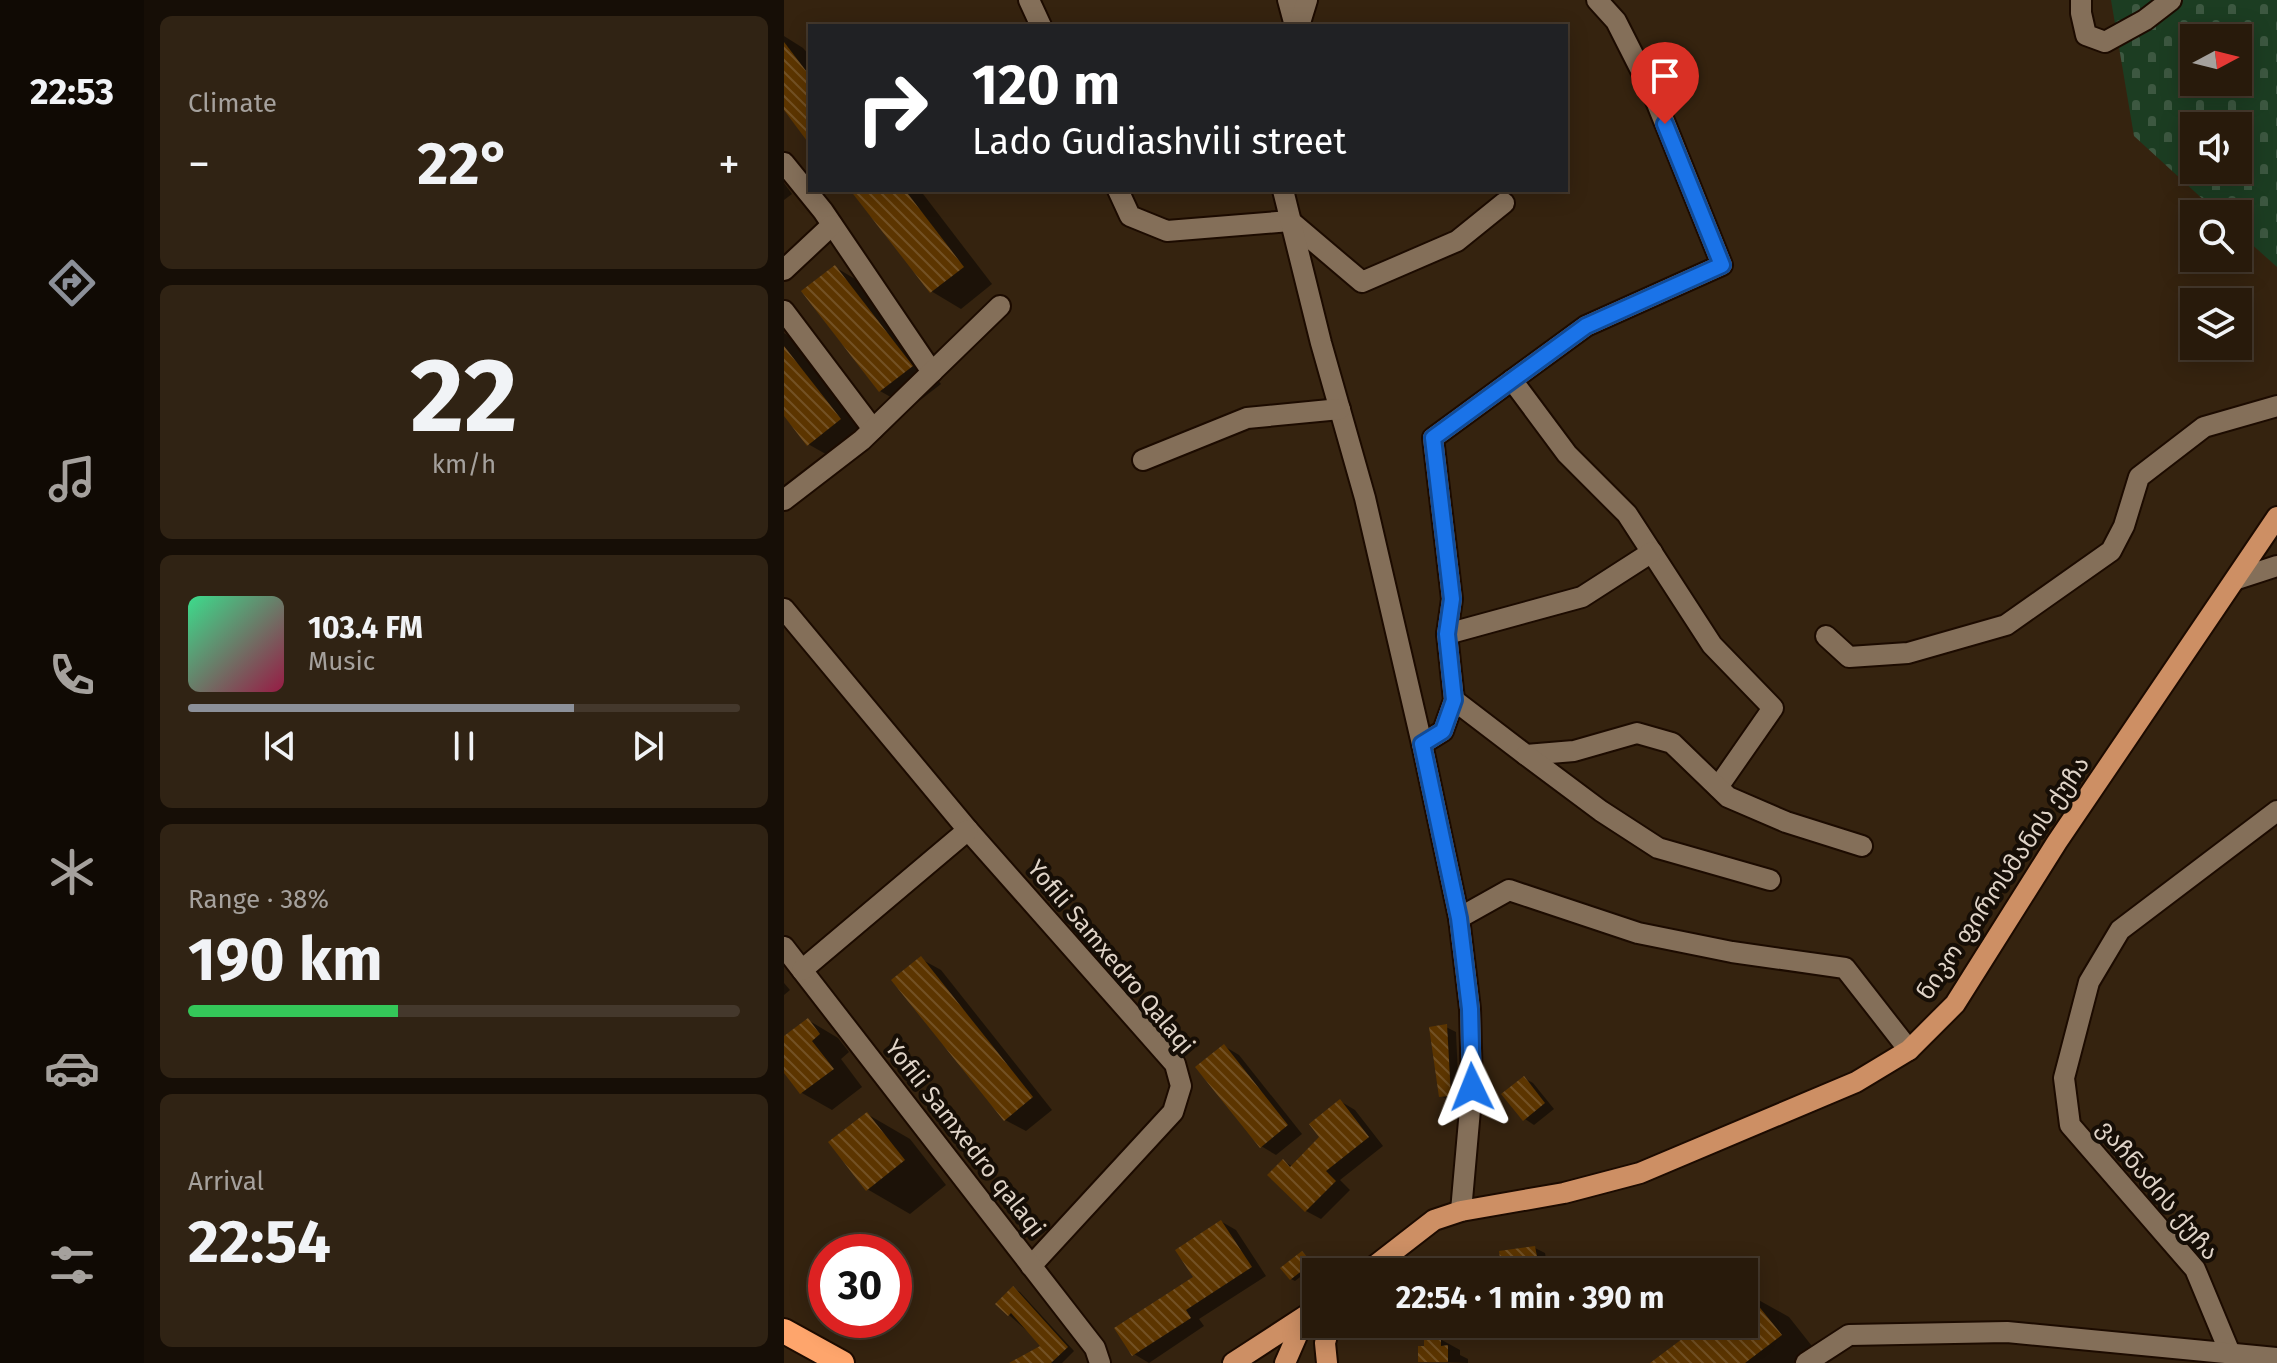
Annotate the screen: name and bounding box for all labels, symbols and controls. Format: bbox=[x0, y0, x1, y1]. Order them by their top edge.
north arrow bbox=[2180, 24, 2252, 96]
map controls bbox=[2180, 24, 2252, 360]
pin bbox=[1631, 42, 1699, 124]
text: 120 m bbox=[972, 52, 1120, 119]
icon: arrive bbox=[1643, 54, 1687, 98]
icon: right bbox=[840, 56, 944, 160]
text: 22:53 bbox=[30, 70, 114, 114]
text: Climate bbox=[188, 88, 277, 119]
button: sound bbox=[2180, 112, 2252, 184]
text: Lado Gudiashvili street bbox=[972, 120, 1346, 164]
text: 22° bbox=[417, 128, 511, 200]
text: − bbox=[188, 138, 210, 191]
text: + bbox=[718, 138, 740, 191]
button: search bbox=[2180, 200, 2252, 272]
icon: directions bbox=[44, 255, 100, 311]
button: layers bbox=[2180, 288, 2252, 360]
text: 22 bbox=[410, 334, 518, 459]
text: km/h bbox=[432, 449, 496, 480]
icon: music bbox=[44, 451, 100, 507]
text: 103.4 FM bbox=[308, 610, 423, 646]
text: Music bbox=[308, 646, 375, 677]
icon: phone bbox=[44, 647, 100, 703]
icon: previous bbox=[258, 724, 302, 768]
icon: pause bbox=[442, 724, 486, 768]
icon: next bbox=[626, 724, 670, 768]
street label: ნიკო ფიროსმანის ქუჩა bbox=[1911, 751, 2095, 1005]
icon: climate bbox=[44, 844, 100, 900]
street label: Yofili Samxedro Qalaqi bbox=[1022, 854, 1200, 1060]
text: Range · 38% bbox=[188, 884, 329, 915]
text: 190 km bbox=[188, 924, 383, 996]
street label: Yofili Samxedro qalaqi bbox=[879, 1034, 1051, 1242]
icon: car bbox=[44, 1040, 100, 1096]
position arrow bbox=[1430, 1045, 1514, 1129]
street label: ვაჩნაძის ქუჩა bbox=[2091, 1114, 2225, 1266]
text: Arrival bbox=[188, 1166, 264, 1197]
text: 22:54 bbox=[188, 1206, 331, 1278]
speed limit sign: 30 bbox=[808, 1234, 912, 1338]
icon: filters bbox=[44, 1237, 100, 1293]
text: 22:54 · 1 min · 390 m bbox=[1396, 1280, 1664, 1316]

